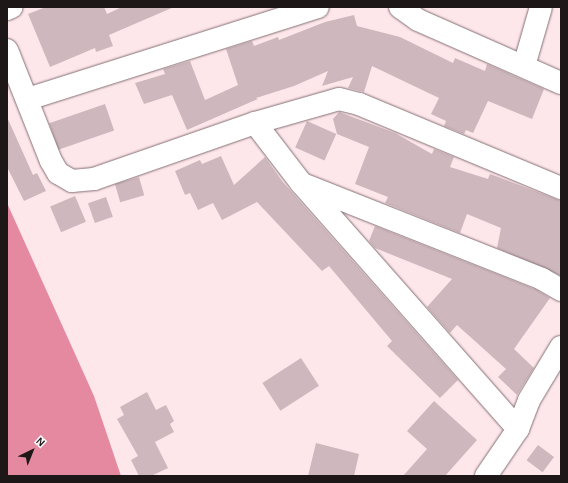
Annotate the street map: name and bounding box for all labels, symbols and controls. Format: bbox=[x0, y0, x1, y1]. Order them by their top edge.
north arrow bbox=[12, 431, 52, 471]
text: N bbox=[33, 434, 48, 449]

